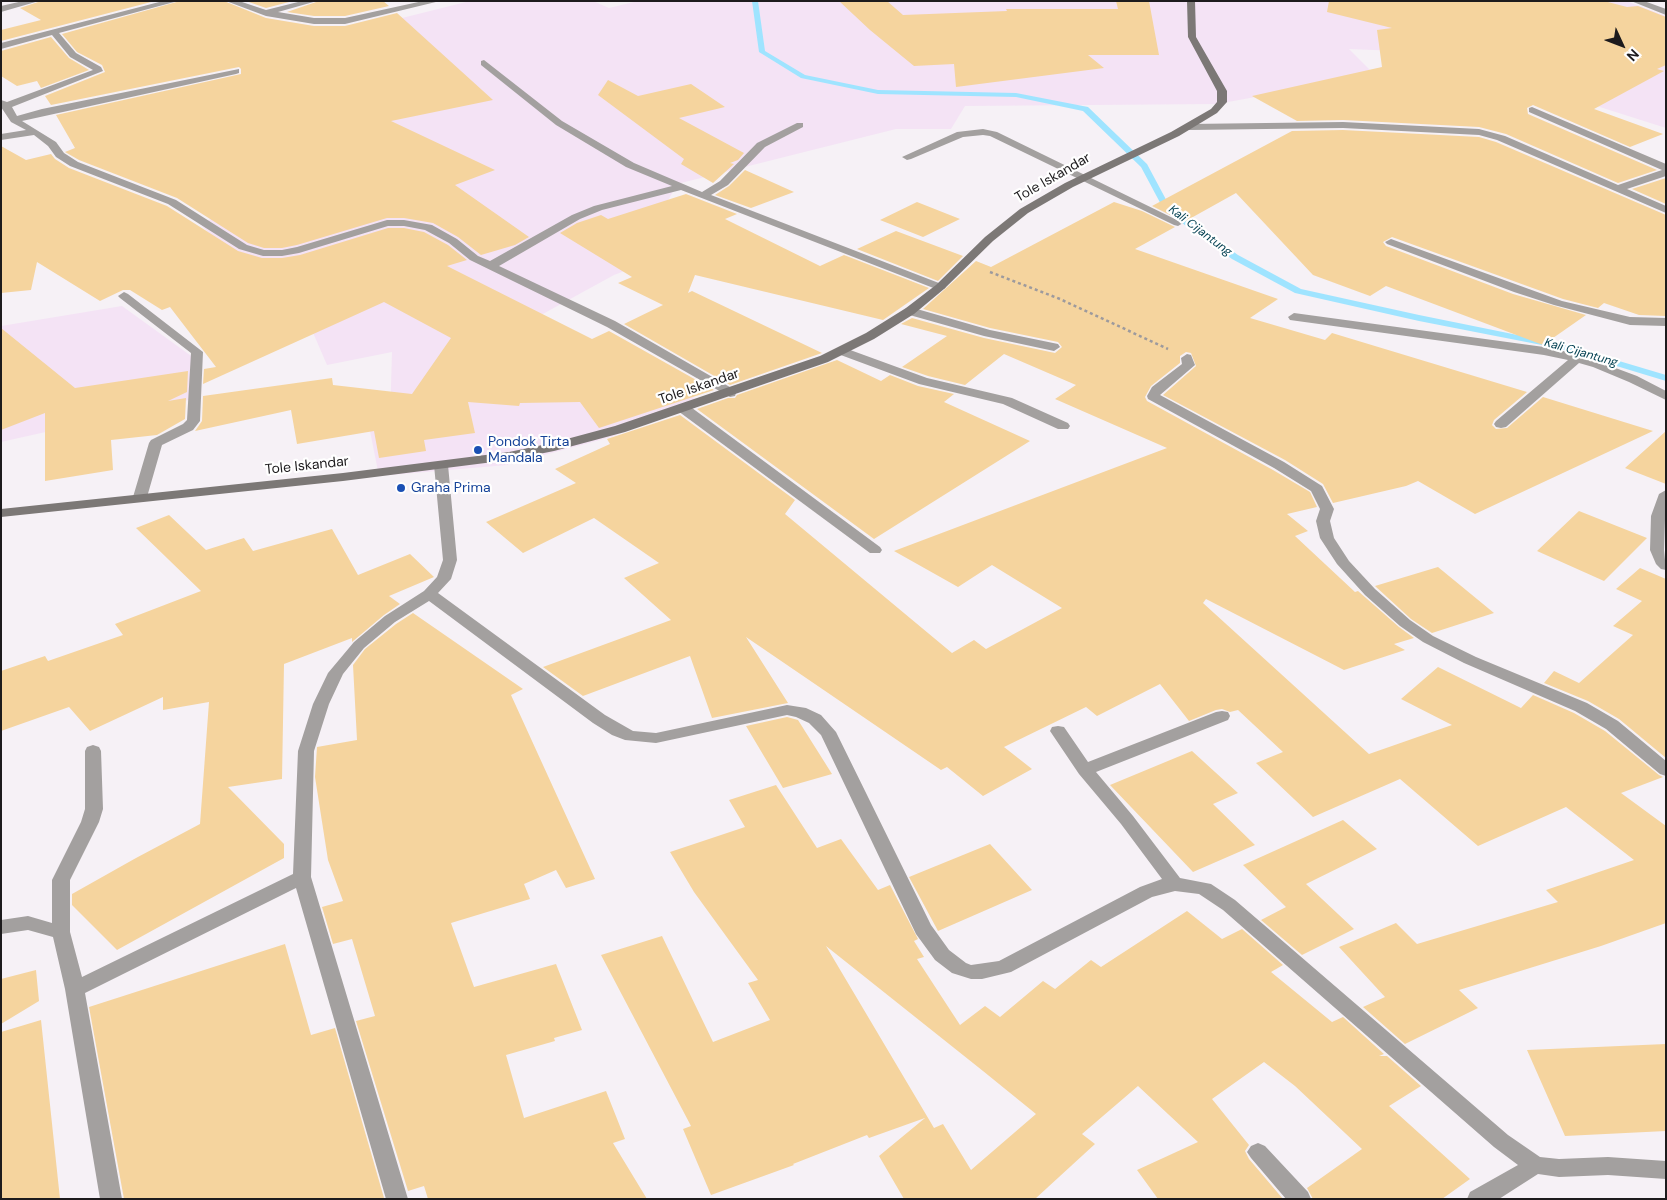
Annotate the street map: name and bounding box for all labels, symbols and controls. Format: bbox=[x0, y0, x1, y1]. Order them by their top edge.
north arrow bbox=[1597, 20, 1647, 70]
text: N bbox=[1623, 45, 1643, 65]
street label: Tole Iskandar bbox=[1012, 150, 1094, 206]
water label: Kali Cijantung bbox=[1166, 203, 1234, 259]
water label: Kali Cijantung bbox=[1543, 336, 1619, 370]
street label: Tole Iskandar bbox=[656, 365, 742, 409]
place label: Pondok Tirta Mandala bbox=[488, 434, 569, 467]
marker: Pondok Tirta Mandala bbox=[472, 444, 484, 456]
street label: Tole Iskandar bbox=[264, 453, 350, 479]
place label: Graha Prima bbox=[411, 480, 491, 496]
marker: Graha Prima bbox=[395, 482, 407, 494]

